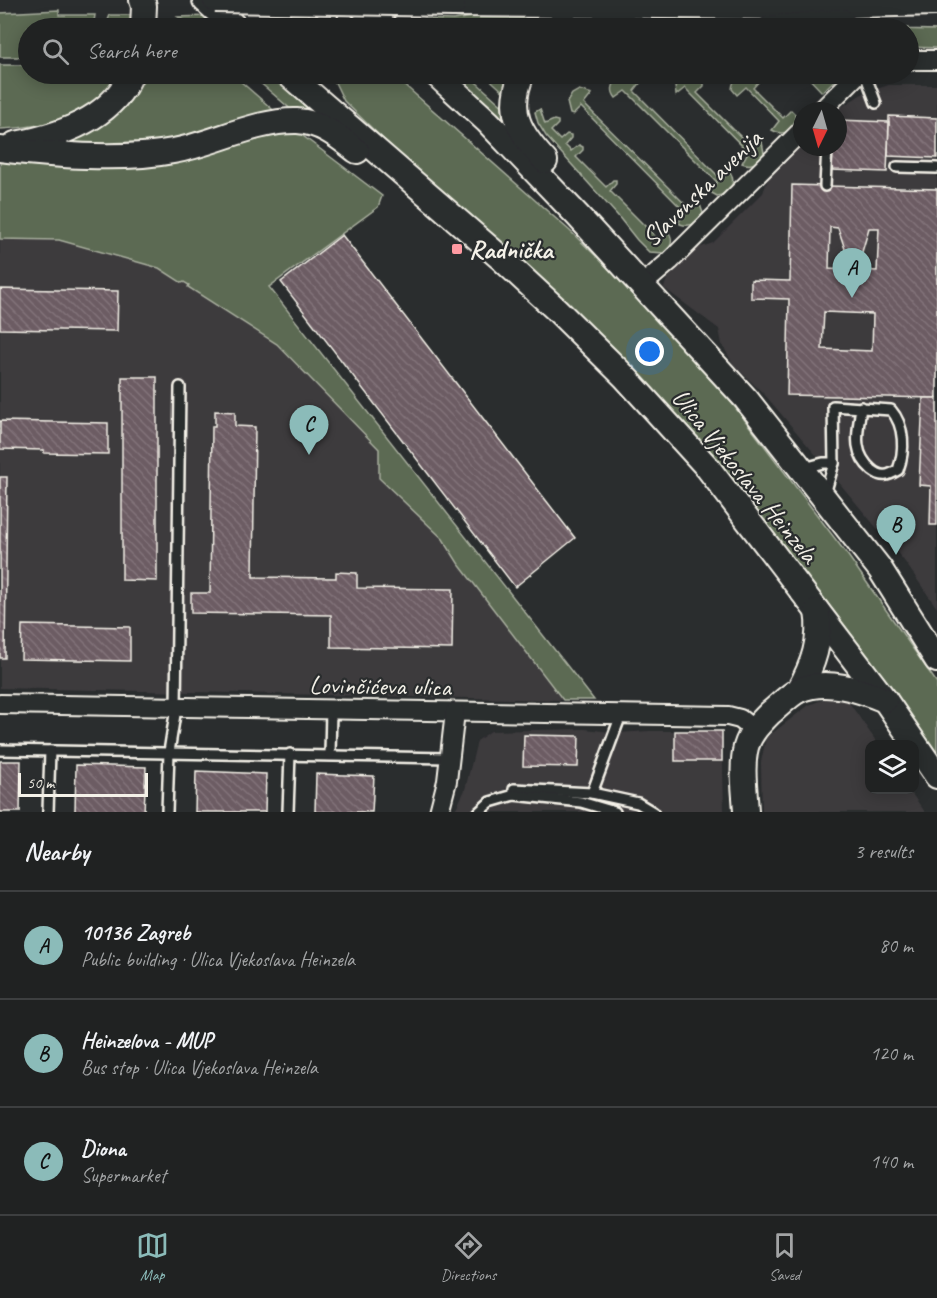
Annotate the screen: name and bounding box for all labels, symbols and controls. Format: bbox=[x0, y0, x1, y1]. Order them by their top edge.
search box bbox=[18, 18, 919, 84]
icon: search bbox=[39, 35, 72, 68]
text: Search here bbox=[87, 37, 177, 65]
north arrow bbox=[793, 102, 847, 156]
street label: Slavonska avenija bbox=[635, 121, 771, 254]
place label: Radnička bbox=[469, 233, 555, 266]
marker: Radnička bbox=[450, 242, 464, 256]
pin: A bbox=[832, 248, 872, 298]
your location bbox=[635, 337, 664, 366]
street label: Ulica Vjekoslava Heinzela bbox=[664, 382, 827, 571]
pin: C bbox=[290, 406, 328, 455]
pin: B bbox=[876, 506, 916, 555]
street label: Lovinčićeva ulica bbox=[309, 668, 453, 704]
map controls bbox=[865, 740, 919, 794]
button: layers bbox=[865, 740, 919, 794]
scale bar bbox=[18, 770, 148, 798]
text: 50 m bbox=[27, 773, 54, 793]
text: Nearby bbox=[24, 835, 89, 868]
text: 3 results bbox=[854, 839, 913, 864]
text: 10136 Zagreb bbox=[81, 919, 190, 947]
text: A bbox=[38, 933, 49, 958]
text: 80 m bbox=[879, 933, 913, 958]
text: Public building · Ulica Vjekoslava Heinzela bbox=[81, 947, 355, 972]
text: Heinzelova - MUP bbox=[81, 1027, 212, 1055]
text: B bbox=[38, 1041, 49, 1066]
text: 120 m bbox=[870, 1041, 913, 1066]
text: Bus stop · Ulica Vjekoslava Heinzela bbox=[81, 1055, 317, 1080]
text: Diona bbox=[81, 1135, 126, 1163]
text: C bbox=[39, 1149, 48, 1174]
text: 140 m bbox=[870, 1149, 913, 1174]
text: Supermarket bbox=[81, 1163, 166, 1188]
tab: Map bbox=[136, 1229, 169, 1285]
tab: Directions bbox=[441, 1229, 496, 1285]
tab: Saved bbox=[768, 1229, 801, 1285]

